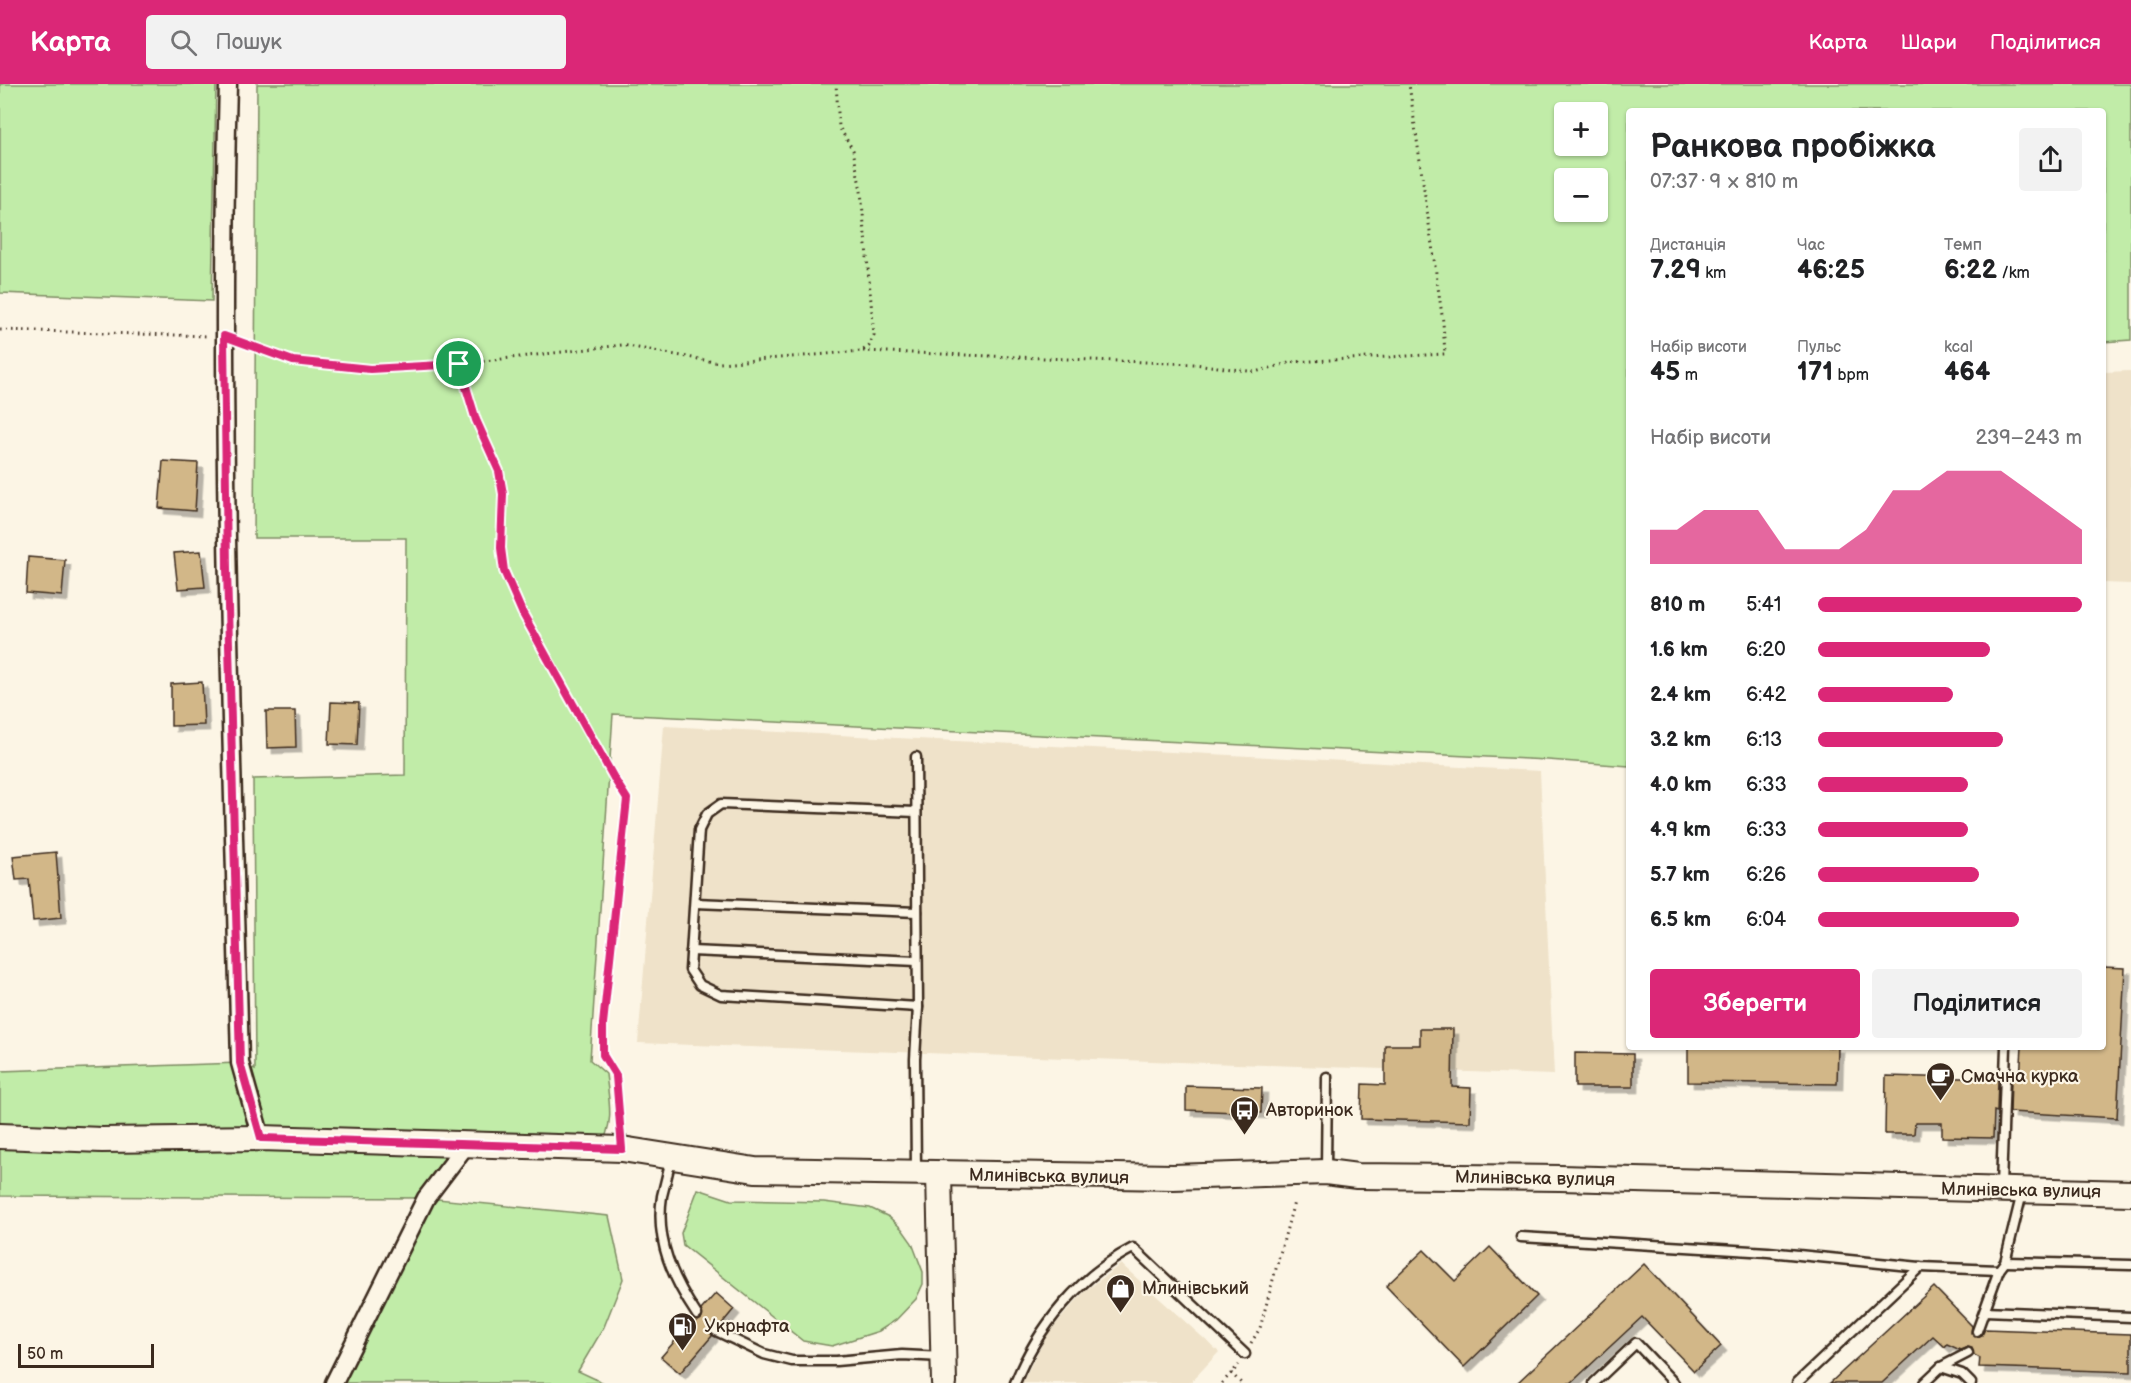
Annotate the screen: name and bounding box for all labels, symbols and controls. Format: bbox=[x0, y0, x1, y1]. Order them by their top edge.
search box bbox=[146, 15, 566, 69]
text: Карта bbox=[30, 26, 110, 59]
icon: search bbox=[167, 26, 200, 59]
text: Пошук bbox=[215, 29, 282, 56]
text: Карта bbox=[1808, 30, 1868, 55]
text: Шари bbox=[1901, 30, 1957, 55]
text: Поділитися bbox=[1990, 30, 2101, 55]
map controls bbox=[1554, 102, 1608, 222]
button: + bbox=[1554, 102, 1608, 156]
text: Ранкова пробіжка bbox=[1650, 127, 1935, 167]
button: share bbox=[2019, 128, 2082, 191]
button: − bbox=[1554, 168, 1608, 222]
text: 07:37 · 9 × 810 m bbox=[1650, 170, 1798, 194]
text: Дистанція bbox=[1650, 236, 1726, 255]
text: Час bbox=[1797, 236, 1825, 255]
text: Темп bbox=[1944, 236, 1982, 255]
text: 7.29 bbox=[1650, 255, 1701, 286]
text: 46:25 bbox=[1797, 255, 1865, 286]
text: 6:22 bbox=[1944, 255, 1997, 286]
text: km bbox=[1701, 264, 1726, 283]
text: /km bbox=[1997, 264, 2030, 283]
pin bbox=[433, 338, 484, 389]
text: Набір висоти bbox=[1650, 338, 1747, 357]
text: Пульс bbox=[1797, 338, 1841, 357]
text: kcal bbox=[1944, 338, 1973, 357]
icon: arrive bbox=[442, 347, 475, 380]
text: 45 bbox=[1650, 357, 1680, 388]
text: 171 bbox=[1797, 357, 1833, 388]
text: 464 bbox=[1944, 357, 1990, 388]
text: m bbox=[1680, 366, 1698, 385]
text: bpm bbox=[1833, 366, 1869, 385]
text: Набір висоти bbox=[1650, 426, 1771, 450]
text: 239–243 m bbox=[1976, 426, 2082, 450]
text: 810 m bbox=[1650, 593, 1705, 617]
text: 5:41 bbox=[1746, 593, 1781, 617]
text: 1.6 km bbox=[1650, 638, 1708, 662]
text: 6:20 bbox=[1746, 638, 1786, 662]
text: 2.4 km bbox=[1650, 683, 1711, 707]
text: 6:42 bbox=[1746, 683, 1786, 707]
text: 3.2 km bbox=[1650, 728, 1711, 752]
text: 6:13 bbox=[1746, 728, 1782, 752]
text: 4.0 km bbox=[1650, 773, 1712, 797]
text: 6:33 bbox=[1746, 773, 1787, 797]
text: 4.9 km bbox=[1650, 818, 1711, 842]
text: 6:33 bbox=[1746, 818, 1787, 842]
text: 5.7 km bbox=[1650, 863, 1710, 887]
text: 6:26 bbox=[1746, 863, 1786, 887]
text: 6.5 km bbox=[1650, 908, 1711, 932]
text: 6:04 bbox=[1746, 908, 1786, 932]
button: Зберегти bbox=[1650, 969, 1860, 1038]
button: Поділитися bbox=[1872, 969, 2082, 1038]
cafe icon: Смачна курка bbox=[1924, 1060, 1956, 1102]
place label: Смачна курка bbox=[1961, 1066, 2079, 1087]
bus stop icon: Авторинок bbox=[1229, 1094, 1261, 1136]
place label: Авторинок bbox=[1265, 1100, 1354, 1121]
street label: Млинівська вулиця bbox=[969, 1165, 1129, 1188]
street label: Млинівська вулиця bbox=[1455, 1167, 1615, 1190]
street label: Млинівська вулиця bbox=[1941, 1179, 2101, 1202]
shop icon: Млинівський bbox=[1105, 1272, 1137, 1314]
place label: Млинівський bbox=[1142, 1278, 1249, 1299]
fuel station icon: Укрнафта bbox=[667, 1310, 699, 1352]
place label: Укрнафта bbox=[704, 1316, 790, 1337]
scale bar bbox=[18, 1341, 154, 1368]
text: 50 m bbox=[27, 1345, 63, 1364]

